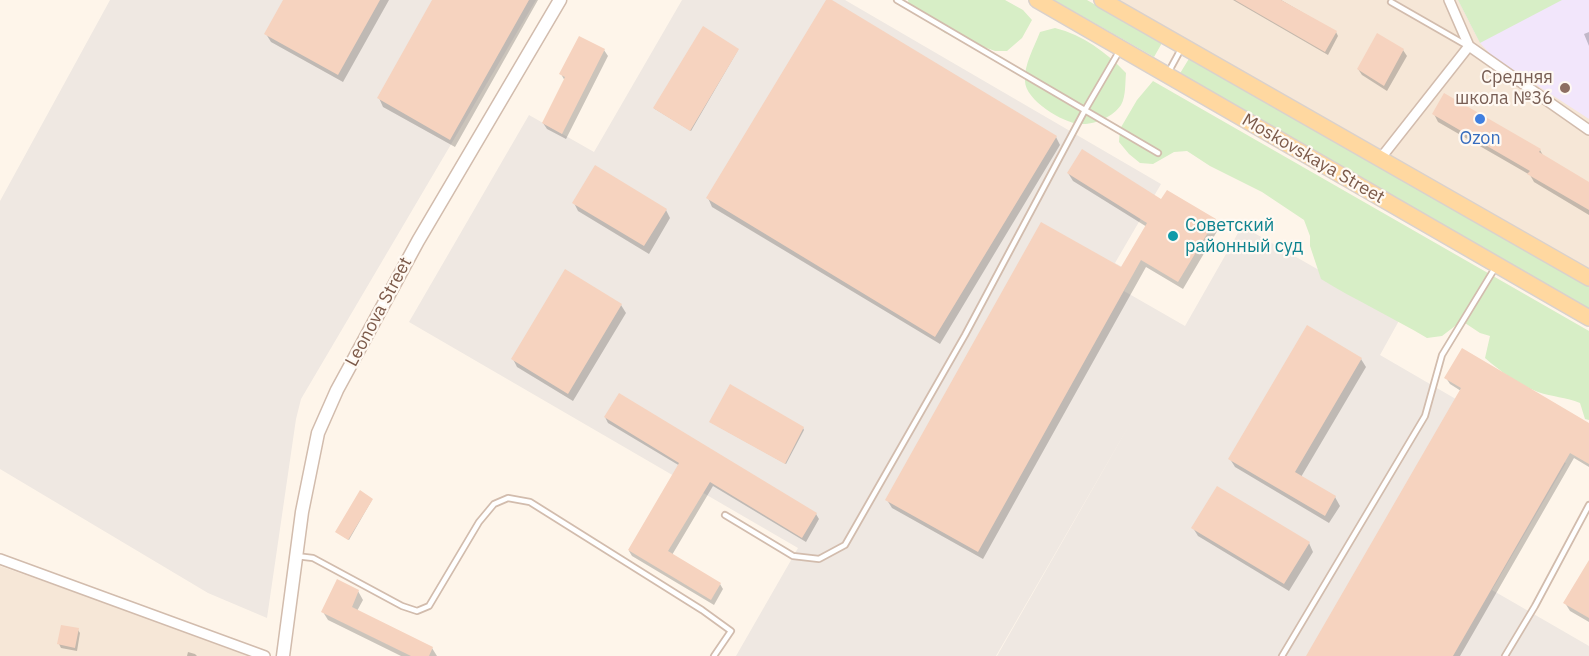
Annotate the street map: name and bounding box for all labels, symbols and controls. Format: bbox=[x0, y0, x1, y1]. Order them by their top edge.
place label: Средняя школа №36 bbox=[1455, 67, 1553, 110]
marker: Средняя школа №36 bbox=[1558, 81, 1572, 95]
street label: Moskovskaya Street bbox=[1238, 109, 1388, 209]
marker: Ozon bbox=[1473, 112, 1487, 126]
place label: Ozon bbox=[1459, 128, 1501, 150]
place label: Советский районный суд bbox=[1185, 215, 1303, 258]
marker: Советский районный суд bbox=[1166, 229, 1180, 243]
street label: Leonova Street bbox=[341, 254, 417, 370]

